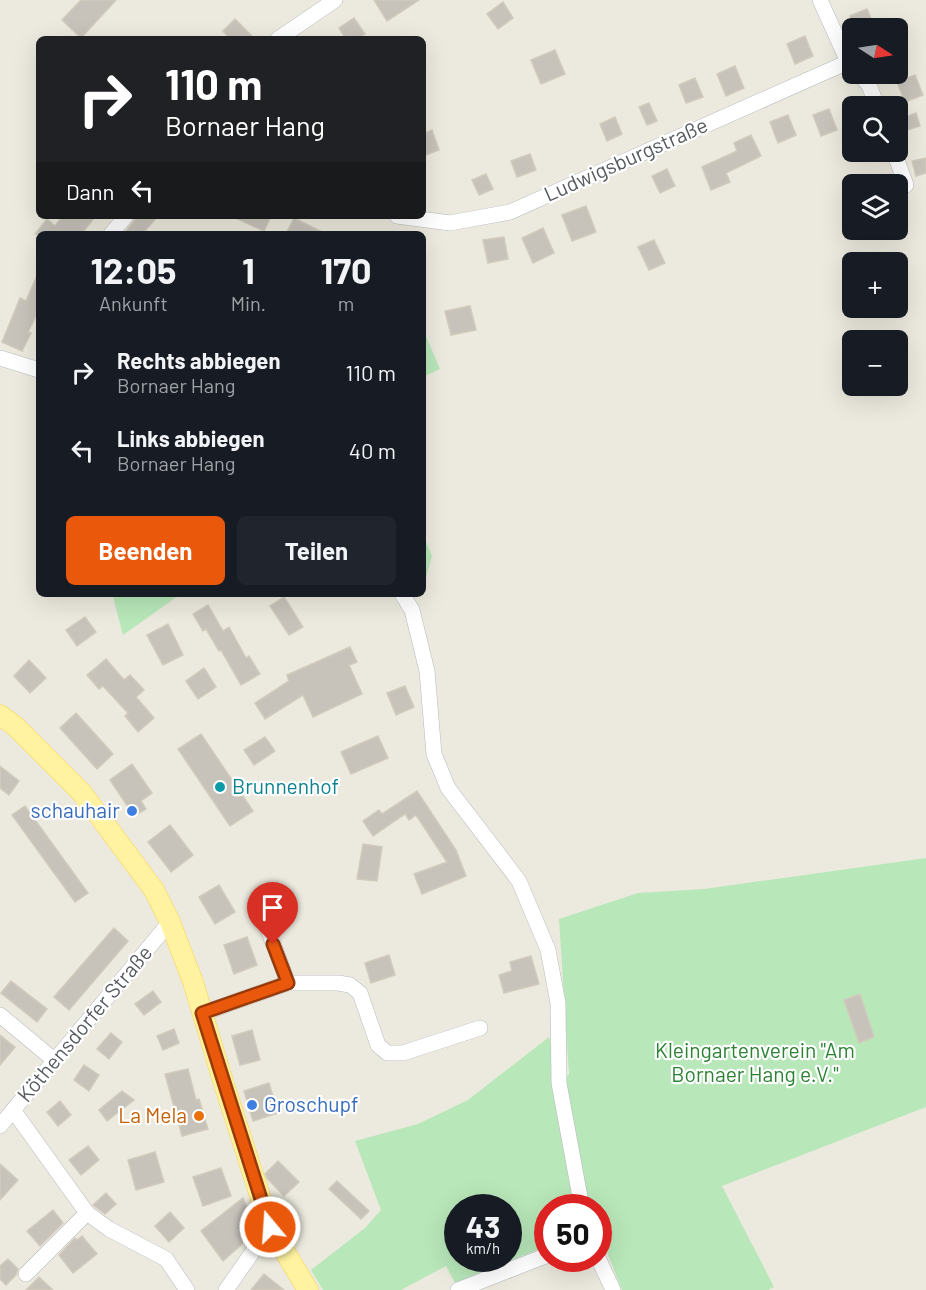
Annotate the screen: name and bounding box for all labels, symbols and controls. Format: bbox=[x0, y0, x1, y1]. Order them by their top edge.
north arrow bbox=[842, 18, 908, 84]
map controls bbox=[842, 18, 908, 396]
text: 110 m bbox=[165, 58, 262, 108]
icon: right bbox=[66, 60, 144, 138]
button: search bbox=[842, 96, 908, 162]
text: Bornaer Hang bbox=[165, 109, 325, 141]
street label: Ludwigsburgstraße bbox=[540, 111, 711, 206]
icon: left bbox=[126, 174, 159, 207]
button: layers bbox=[842, 174, 908, 240]
text: Dann bbox=[66, 178, 114, 204]
text: 12:05 bbox=[90, 248, 176, 291]
text: 1 bbox=[242, 248, 255, 291]
text: 170 bbox=[320, 248, 372, 291]
button: + bbox=[842, 252, 908, 318]
text: Ankunft bbox=[99, 291, 168, 315]
text: Min. bbox=[231, 291, 266, 315]
text: m bbox=[338, 291, 354, 315]
button: − bbox=[842, 330, 908, 396]
text: Rechts abbiegen bbox=[117, 347, 280, 373]
icon: right bbox=[66, 356, 99, 389]
text: 110 m bbox=[346, 359, 396, 385]
text: Bornaer Hang bbox=[117, 373, 235, 397]
text: Links abbiegen bbox=[117, 425, 265, 451]
icon: left bbox=[66, 434, 99, 467]
text: 40 m bbox=[349, 437, 396, 463]
text: Bornaer Hang bbox=[117, 451, 235, 475]
button: Beenden bbox=[66, 516, 225, 585]
button: Teilen bbox=[237, 516, 396, 585]
place label: Brunnenhof bbox=[232, 773, 339, 798]
marker: Brunnenhof bbox=[213, 780, 227, 794]
place label: schauhair bbox=[31, 797, 120, 822]
marker: schauhair bbox=[125, 804, 139, 818]
pin bbox=[247, 882, 298, 944]
icon: arrive bbox=[256, 891, 289, 924]
street label: Köthensdorfer Straße bbox=[11, 940, 157, 1106]
park label: Kleingartenverein "Am Bornaer Hang e.V." bbox=[655, 1037, 855, 1086]
place label: Groschupf bbox=[264, 1091, 359, 1116]
marker: Groschupf bbox=[245, 1098, 259, 1112]
place label: La Mela bbox=[118, 1102, 187, 1127]
marker: La Mela bbox=[192, 1109, 206, 1123]
speed limit sign: 50 bbox=[534, 1194, 612, 1272]
position arrow bbox=[238, 1195, 302, 1259]
text: 43 bbox=[466, 1208, 500, 1244]
text: km/h bbox=[466, 1239, 500, 1257]

